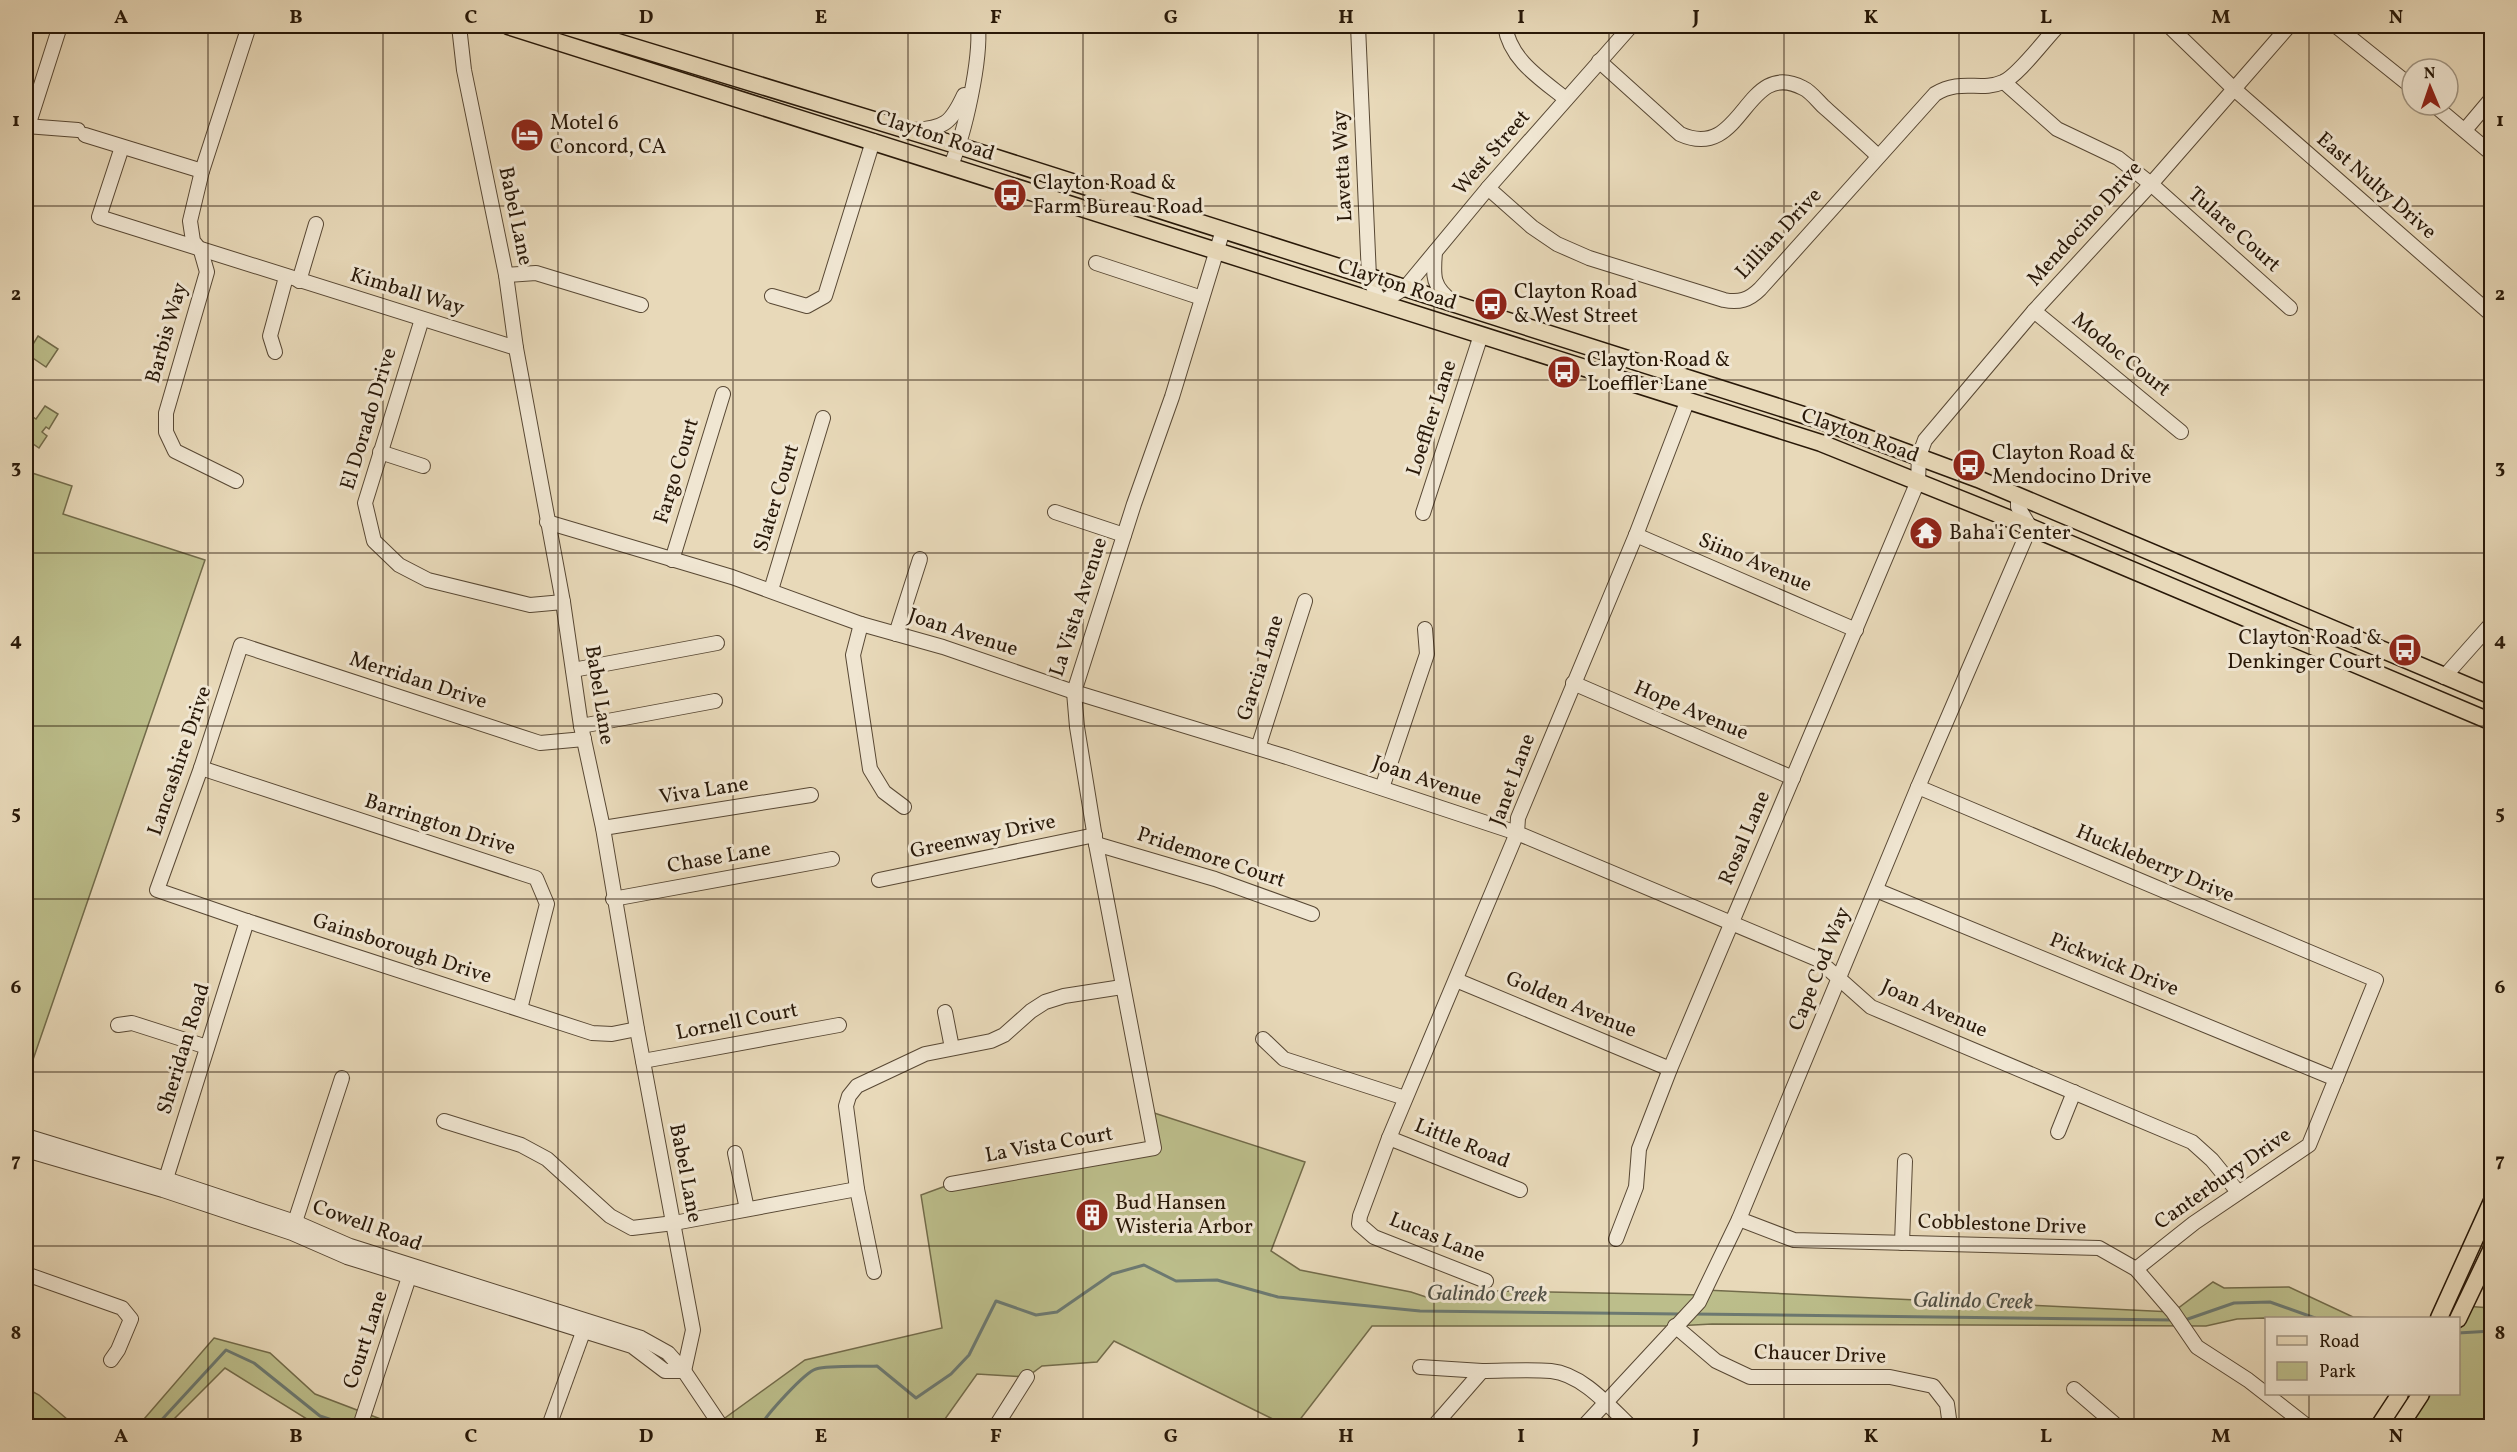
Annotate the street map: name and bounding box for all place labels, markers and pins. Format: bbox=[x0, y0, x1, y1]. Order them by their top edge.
place label: Motel 6 Concord, CA bbox=[550, 109, 667, 162]
hotel icon: Motel 6 Concord, CA bbox=[509, 117, 545, 153]
place label: Clayton Road & Farm Bureau Road bbox=[1033, 169, 1203, 222]
bus stop icon: Clayton Road & Farm Bureau Road bbox=[992, 177, 1028, 213]
place label: Clayton Road & West Street bbox=[1514, 278, 1638, 331]
bus stop icon: Clayton Road & West Street bbox=[1473, 286, 1509, 322]
place label: Clayton Road & Loeffler Lane bbox=[1587, 346, 1730, 399]
bus stop icon: Clayton Road & Loeffler Lane bbox=[1546, 354, 1582, 390]
place label: Clayton Road & Mendocino Drive bbox=[1992, 439, 2152, 492]
bus stop icon: Clayton Road & Mendocino Drive bbox=[1951, 447, 1987, 483]
temple icon: Baha'i Center bbox=[1908, 515, 1944, 551]
place label: Baha'i Center bbox=[1949, 519, 2071, 548]
place label: Clayton Road & Denkinger Court bbox=[2227, 624, 2382, 677]
bus stop icon: Clayton Road & Denkinger Court bbox=[2387, 632, 2423, 668]
place label: Bud Hansen Wisteria Arbor bbox=[1115, 1189, 1253, 1242]
building icon: Bud Hansen Wisteria Arbor bbox=[1074, 1197, 1110, 1233]

